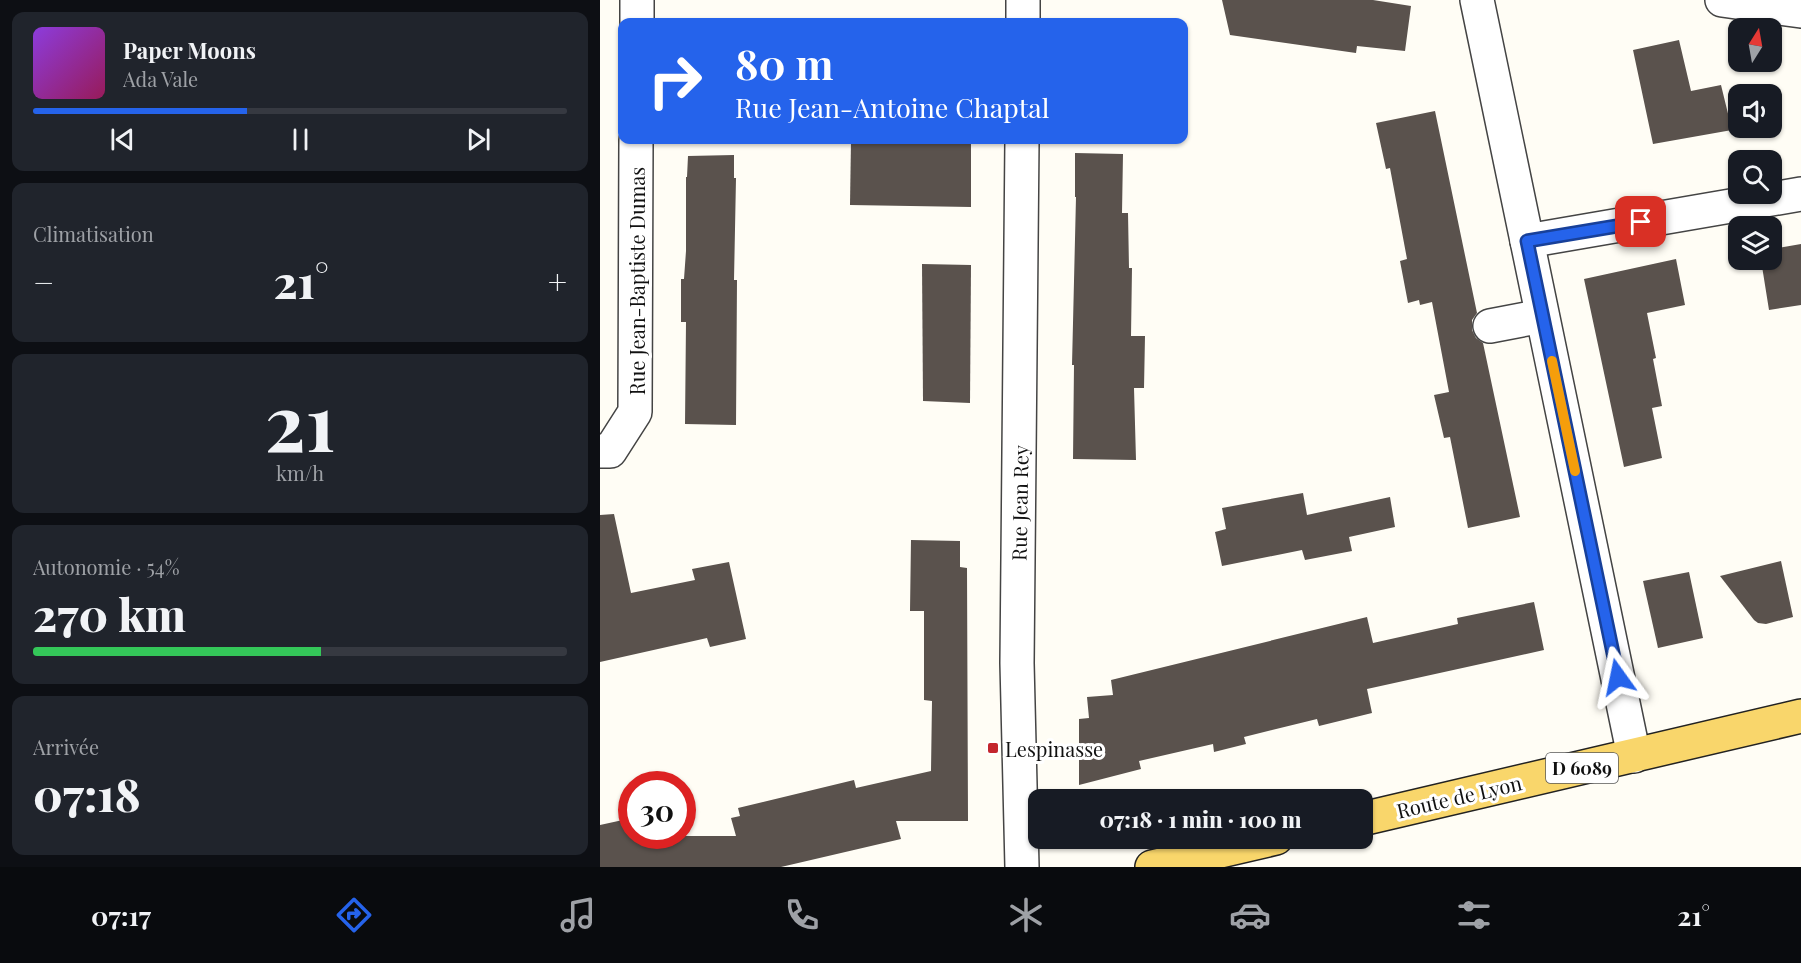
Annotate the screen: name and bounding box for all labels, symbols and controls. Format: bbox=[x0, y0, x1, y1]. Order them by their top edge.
north arrow bbox=[1728, 18, 1782, 72]
map controls bbox=[1728, 18, 1782, 270]
text: Paper Moons bbox=[123, 35, 256, 65]
text: 80 m bbox=[735, 35, 833, 91]
icon: right bbox=[636, 42, 714, 120]
text: Ada Vale bbox=[123, 65, 198, 92]
button: sound bbox=[1728, 84, 1782, 138]
text: Rue Jean-Antoine Chaptal bbox=[735, 89, 1050, 125]
icon: previous bbox=[106, 123, 139, 156]
icon: pause bbox=[284, 123, 317, 156]
icon: next bbox=[462, 123, 495, 156]
button: search bbox=[1728, 150, 1782, 204]
street label: Rue Jean-Baptiste Dumas bbox=[623, 167, 650, 395]
pin bbox=[1615, 196, 1666, 247]
icon: arrive bbox=[1624, 205, 1657, 238]
button: layers bbox=[1728, 216, 1782, 270]
text: Climatisation bbox=[33, 220, 154, 247]
text: 21° bbox=[273, 250, 329, 310]
text: − bbox=[33, 259, 54, 303]
text: + bbox=[548, 259, 567, 303]
text: 21 bbox=[265, 368, 335, 472]
street label: Rue Jean Rey bbox=[1004, 445, 1034, 561]
text: km/h bbox=[276, 459, 324, 486]
text: Autonomie · 54% bbox=[33, 553, 180, 580]
text: 270 km bbox=[33, 583, 186, 643]
position arrow bbox=[1586, 645, 1650, 709]
text: Arrivée bbox=[33, 733, 99, 760]
place label: Lespinasse bbox=[1005, 735, 1103, 762]
marker: Lespinasse bbox=[986, 741, 1000, 755]
road number: D 6089 bbox=[1546, 753, 1618, 783]
text: 07:18 bbox=[33, 763, 141, 823]
street label: Route de Lyon bbox=[1394, 768, 1524, 824]
speed limit sign: 30 bbox=[618, 771, 696, 849]
text: 07:18 · 1 min · 100 m bbox=[1099, 804, 1302, 834]
icon: directions bbox=[333, 894, 375, 936]
icon: music bbox=[557, 894, 599, 936]
icon: phone bbox=[781, 894, 823, 936]
icon: climate bbox=[1005, 894, 1047, 936]
icon: car bbox=[1229, 894, 1271, 936]
icon: filters bbox=[1453, 894, 1495, 936]
text: 07:17 bbox=[91, 897, 151, 933]
text: 21° bbox=[1677, 897, 1710, 933]

